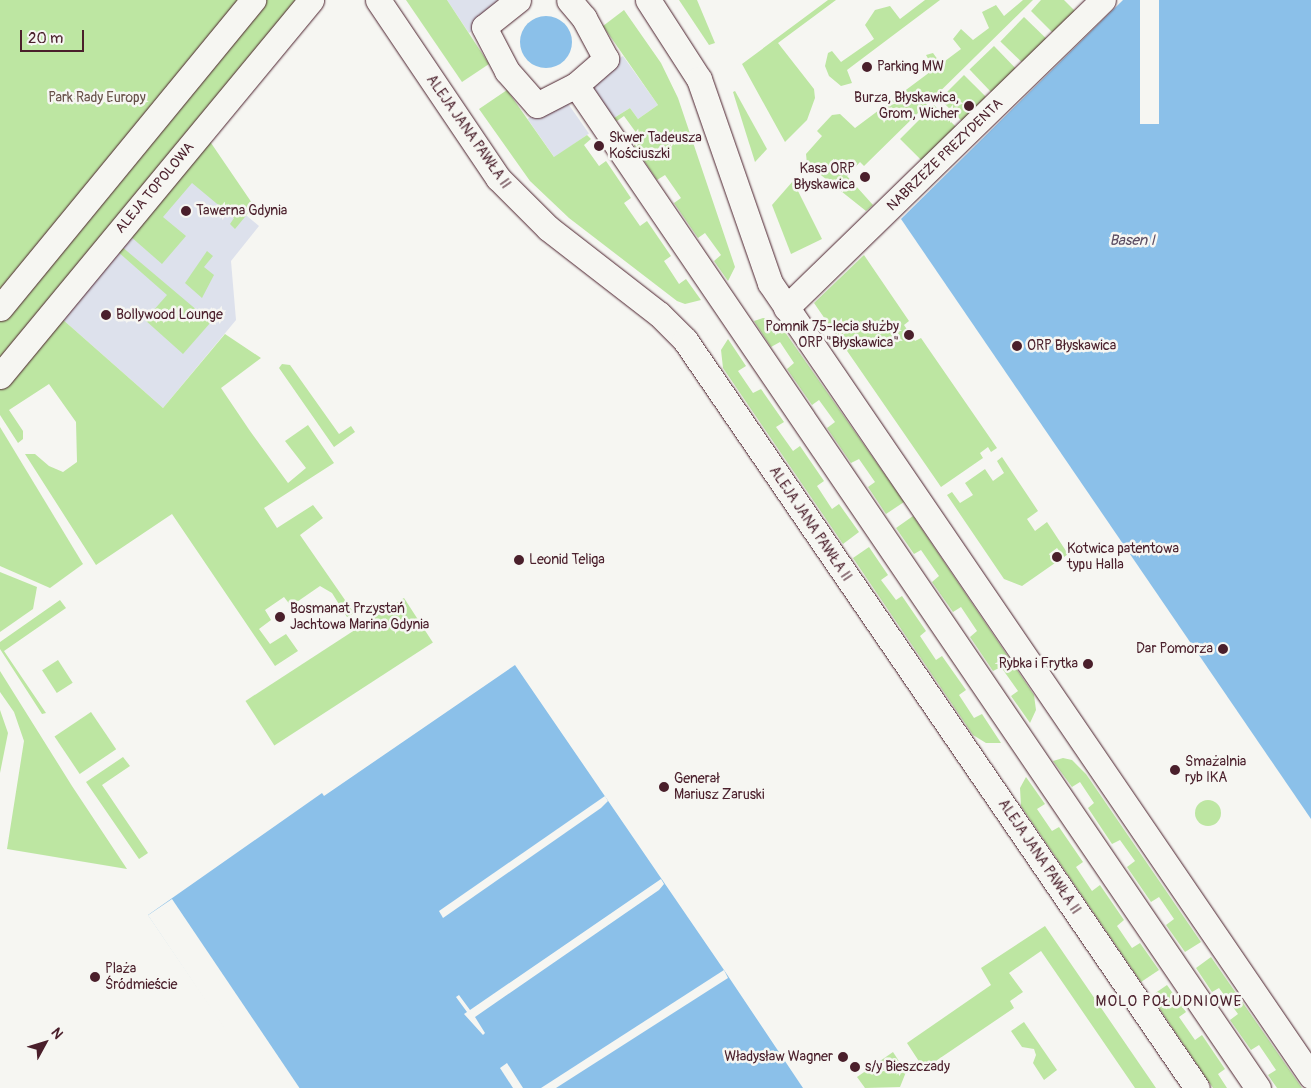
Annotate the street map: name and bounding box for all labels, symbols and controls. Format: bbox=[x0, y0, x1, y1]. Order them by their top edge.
scale bar bbox=[22, 20, 86, 52]
text: 20 m bbox=[28, 29, 63, 48]
place label: Parking MW bbox=[877, 59, 944, 75]
marker: Parking MW bbox=[861, 61, 873, 73]
street label: ALEJA JANA PAWŁA II bbox=[422, 72, 514, 192]
park label: Park Rady Europy bbox=[48, 90, 146, 106]
place label: Burza, Błyskawica, Grom, Wicher bbox=[854, 90, 959, 122]
street label: NABRZEŻE PREZYDENTA bbox=[884, 95, 1006, 215]
marker: Burza, Błyskawica, Grom, Wicher bbox=[963, 100, 975, 112]
place label: Skwer Tadeusza Kościuszki bbox=[609, 130, 702, 162]
street label: ALEJA TOPOLOWA bbox=[112, 139, 198, 237]
marker: Skwer Tadeusza Kościuszki bbox=[593, 140, 605, 152]
place label: Kasa ORP Błyskawica bbox=[793, 161, 855, 193]
marker: Kasa ORP Błyskawica bbox=[859, 171, 871, 183]
place label: Tawerna Gdynia bbox=[196, 203, 287, 219]
marker: Tawerna Gdynia bbox=[180, 205, 192, 217]
water label: Basen I bbox=[1109, 232, 1155, 250]
place label: Bollywood Lounge bbox=[116, 307, 223, 323]
marker: Bollywood Lounge bbox=[100, 309, 112, 321]
place label: Pomnik 75-lecia służby ORP "Błyskawica" bbox=[765, 319, 899, 352]
marker: Pomnik 75-lecia służby ORP "Błyskawica" bbox=[903, 329, 915, 341]
place label: ORP Błyskawica bbox=[1027, 338, 1116, 354]
marker: ORP Błyskawica bbox=[1011, 340, 1023, 352]
street label: ALEJA JANA PAWŁA II bbox=[765, 463, 855, 585]
place label: Kotwica patentowa typu Halla bbox=[1067, 541, 1179, 574]
marker: Kotwica patentowa typu Halla bbox=[1051, 551, 1063, 563]
place label: Leonid Teliga bbox=[529, 552, 605, 568]
marker: Leonid Teliga bbox=[513, 554, 525, 566]
place label: Bosmanat Przystań Jachtowa Marina Gdynia bbox=[290, 601, 429, 634]
marker: Bosmanat Przystań Jachtowa Marina Gdynia bbox=[274, 611, 286, 623]
place label: Dar Pomorza bbox=[1136, 641, 1213, 657]
marker: Dar Pomorza bbox=[1217, 643, 1229, 655]
place label: Rybka i Frytka bbox=[999, 656, 1078, 672]
marker: Rybka i Frytka bbox=[1082, 658, 1094, 670]
place label: Smażalnia ryb IKA bbox=[1185, 754, 1246, 786]
marker: Smażalnia ryb IKA bbox=[1169, 764, 1181, 776]
place label: Generał Mariusz Zaruski bbox=[674, 771, 764, 804]
marker: Generał Mariusz Zaruski bbox=[658, 781, 670, 793]
street label: ALEJA JANA PAWŁA II bbox=[994, 796, 1084, 918]
place label: Plaża Śródmieście bbox=[105, 961, 177, 994]
marker: Plaża Śródmieście bbox=[89, 971, 101, 983]
district label: MOLO POŁUDNIOWE bbox=[1094, 993, 1244, 1011]
north arrow bbox=[20, 1018, 70, 1068]
text: N bbox=[47, 1024, 67, 1042]
place label: Władysław Wagner bbox=[724, 1049, 833, 1065]
marker: Władysław Wagner bbox=[837, 1051, 849, 1063]
place label: s/y Bieszczady bbox=[865, 1059, 950, 1075]
marker: s/y Bieszczady bbox=[849, 1061, 861, 1073]

